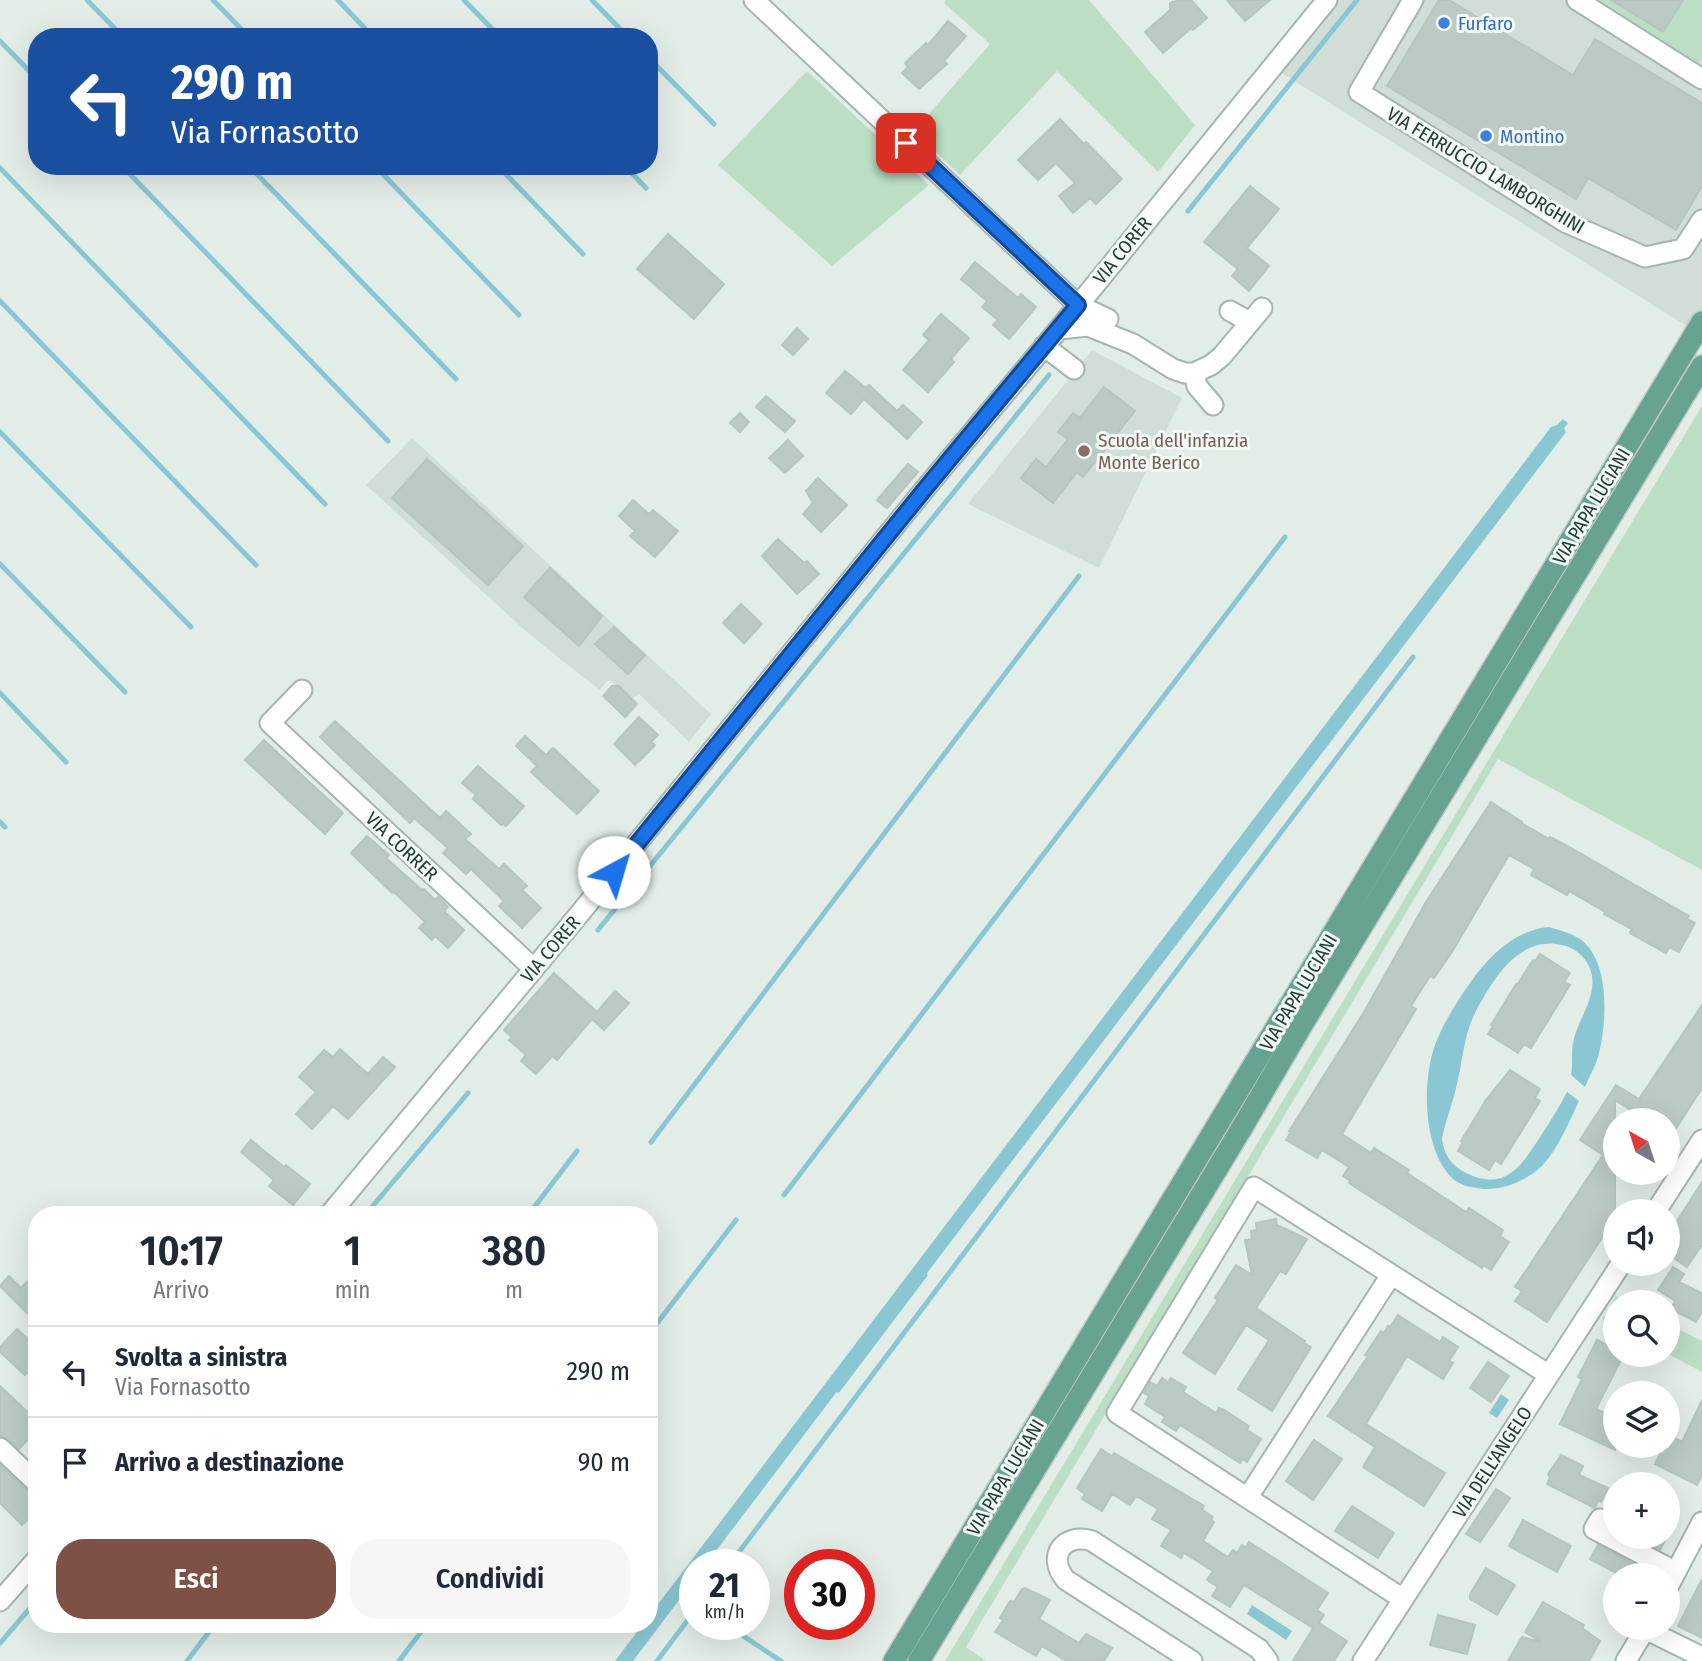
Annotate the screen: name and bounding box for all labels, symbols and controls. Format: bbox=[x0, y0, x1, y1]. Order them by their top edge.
place label: Furfaro bbox=[1458, 12, 1513, 35]
marker: Furfaro bbox=[1436, 15, 1452, 31]
text: 290 m bbox=[171, 53, 293, 112]
icon: left bbox=[56, 56, 147, 147]
street label: VIA FERRUCCIO LAMBORGHINI bbox=[1383, 102, 1589, 239]
text: Via Fornasotto bbox=[171, 113, 360, 151]
pin bbox=[876, 113, 936, 173]
icon: arrive bbox=[887, 124, 925, 162]
place label: Montino bbox=[1500, 125, 1565, 148]
marker: Montino bbox=[1478, 128, 1494, 144]
street label: VIA CORER bbox=[1088, 212, 1156, 289]
place label: Scuola dell'infanzia Monte Berico bbox=[1098, 429, 1248, 474]
marker: Scuola dell'infanzia Monte Berico bbox=[1076, 443, 1092, 459]
street label: VIA PAPA LUCIANI bbox=[1548, 444, 1635, 569]
street label: VIA CORRER bbox=[361, 807, 443, 886]
position arrow bbox=[577, 835, 651, 909]
street label: VIA CORER bbox=[516, 911, 585, 987]
street label: VIA PAPA LUCIANI bbox=[1255, 930, 1342, 1055]
north arrow bbox=[1603, 1108, 1680, 1185]
map controls bbox=[1603, 1108, 1680, 1640]
button: sound bbox=[1603, 1199, 1680, 1276]
text: 10:17 bbox=[140, 1226, 223, 1276]
text: 1 bbox=[344, 1226, 361, 1276]
text: 380 bbox=[482, 1226, 546, 1276]
text: Arrivo bbox=[153, 1276, 209, 1304]
text: min bbox=[335, 1276, 370, 1304]
text: m bbox=[505, 1276, 523, 1304]
button: search bbox=[1603, 1290, 1680, 1367]
text: Svolta a sinistra bbox=[115, 1342, 287, 1373]
icon: left bbox=[56, 1353, 94, 1391]
text: 290 m bbox=[566, 1356, 630, 1387]
text: Via Fornasotto bbox=[115, 1373, 251, 1401]
button: layers bbox=[1603, 1381, 1680, 1458]
street label: VIA DELL'ANGELO bbox=[1448, 1402, 1537, 1522]
street label: VIA PAPA LUCIANI bbox=[962, 1415, 1049, 1540]
icon: arrive bbox=[56, 1444, 94, 1482]
text: Arrivo a destinazione bbox=[115, 1447, 344, 1478]
text: 90 m bbox=[578, 1447, 630, 1478]
button: + bbox=[1603, 1472, 1680, 1549]
button: Esci bbox=[56, 1539, 336, 1619]
button: Condividi bbox=[350, 1539, 630, 1619]
speed limit sign: 30 bbox=[784, 1549, 875, 1640]
button: − bbox=[1603, 1563, 1680, 1640]
text: 21 bbox=[709, 1564, 740, 1606]
text: km/h bbox=[704, 1601, 745, 1623]

